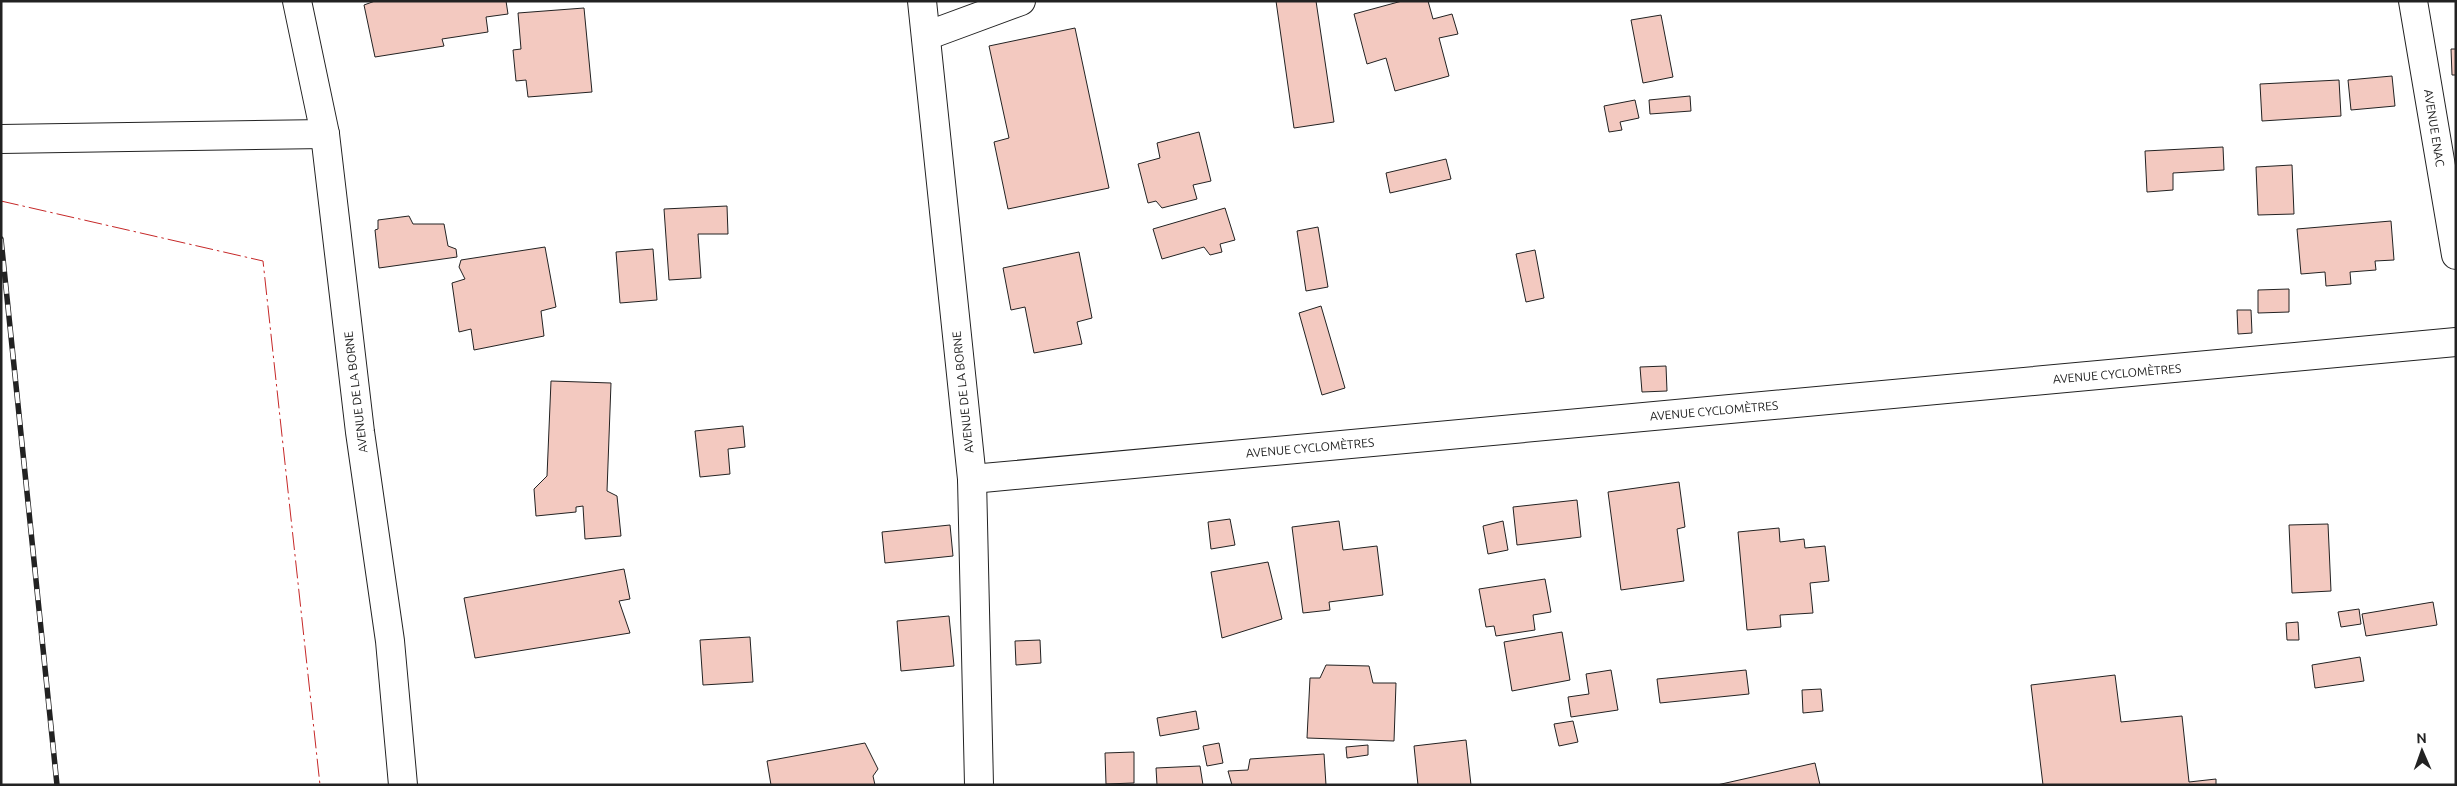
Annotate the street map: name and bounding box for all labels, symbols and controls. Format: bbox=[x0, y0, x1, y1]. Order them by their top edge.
street label: AVENUE ENAC bbox=[2422, 88, 2447, 168]
street label: AVENUE DE LA BORNE bbox=[342, 330, 369, 454]
street label: AVENUE DE LA BORNE bbox=[950, 330, 975, 454]
street label: AVENUE CYCLOMÈTRES bbox=[2052, 361, 2182, 386]
street label: AVENUE CYCLOMÈTRES bbox=[1649, 398, 1779, 423]
street label: AVENUE CYCLOMÈTRES bbox=[1245, 435, 1375, 460]
north arrow bbox=[2397, 726, 2447, 776]
text: N bbox=[2416, 730, 2427, 746]

